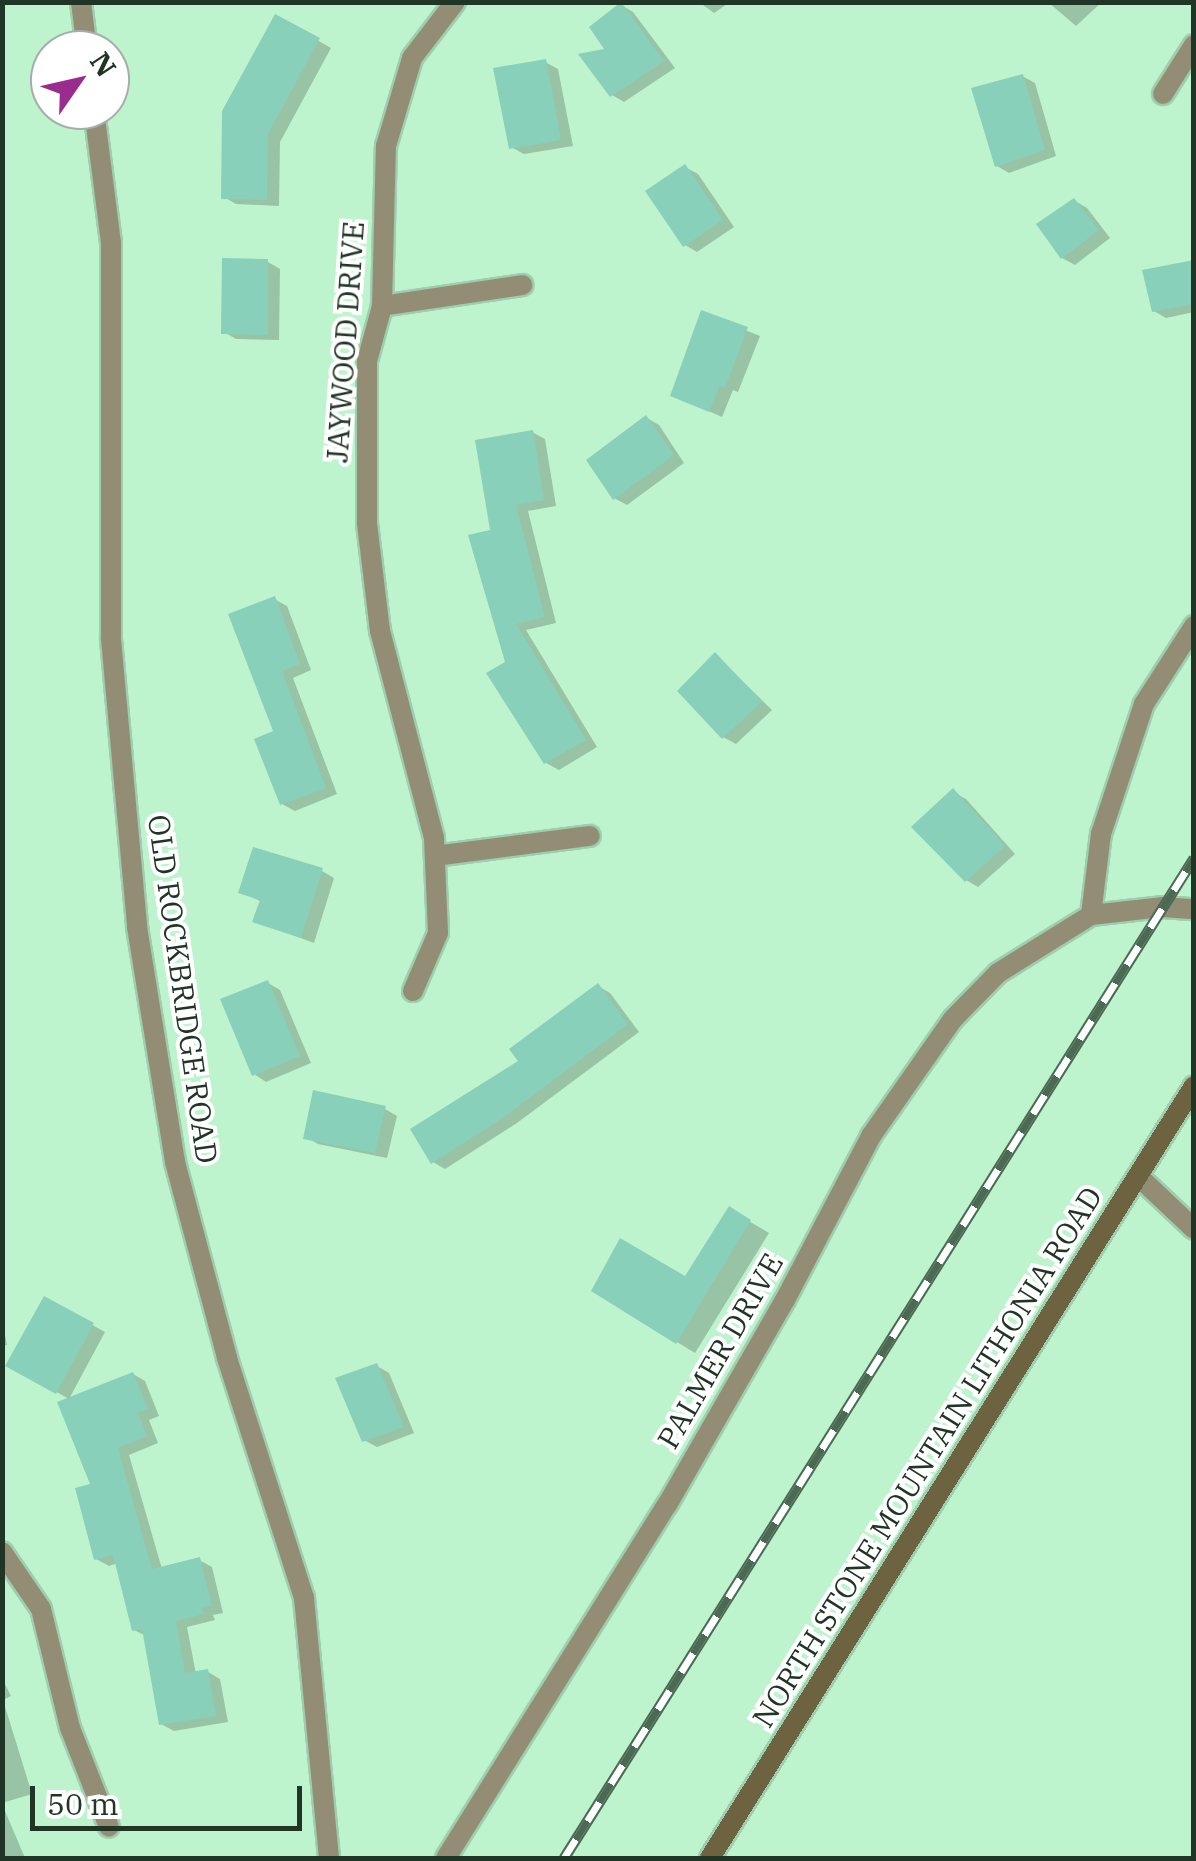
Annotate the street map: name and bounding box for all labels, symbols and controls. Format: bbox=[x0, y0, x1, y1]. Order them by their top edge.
north arrow bbox=[30, 30, 130, 130]
text: N bbox=[82, 45, 125, 84]
street label: JAYWOOD DRIVE bbox=[319, 220, 371, 464]
street label: OLD ROCKBRIDGE ROAD bbox=[141, 812, 225, 1166]
street label: NORTH STONE MOUNTAIN LITHONIA ROAD bbox=[745, 1180, 1109, 1734]
street label: PALMER DRIVE bbox=[650, 1247, 790, 1455]
scale bar bbox=[35, 1766, 308, 1828]
text: 50 m bbox=[47, 1784, 119, 1823]

